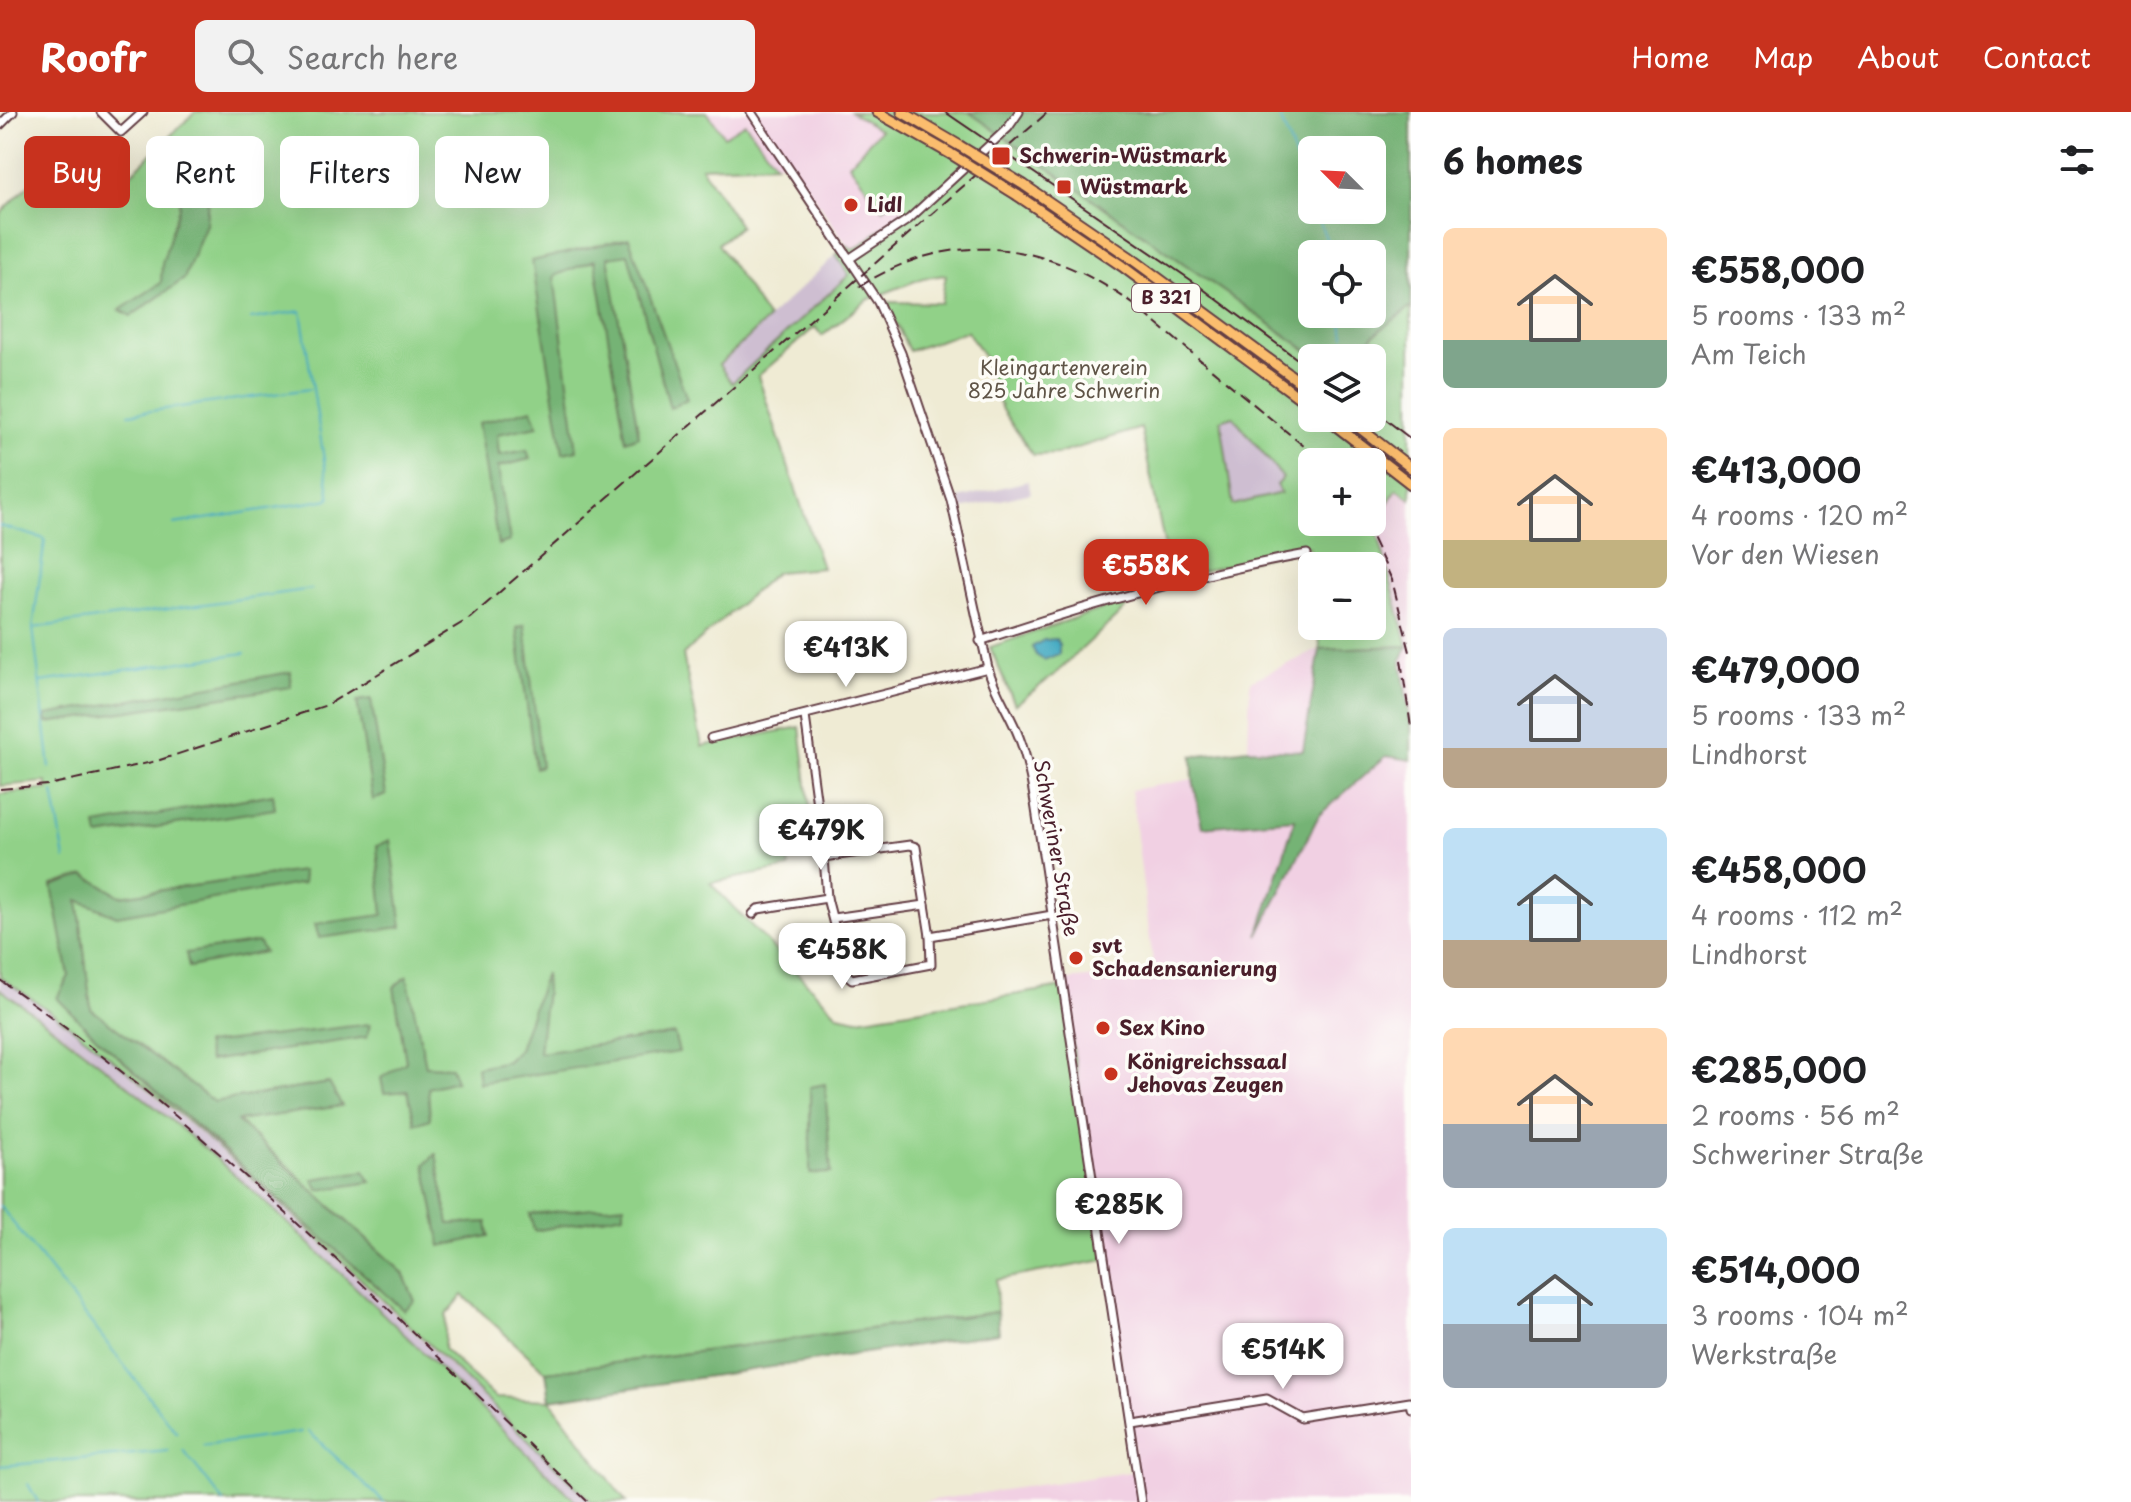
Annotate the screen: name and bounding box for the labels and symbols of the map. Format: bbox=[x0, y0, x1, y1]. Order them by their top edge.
north arrow bbox=[1298, 136, 1386, 224]
place label: Schwerin-Wüstmark bbox=[1019, 140, 1228, 170]
marker: Schwerin-Wüstmark bbox=[990, 145, 1012, 167]
place label: Wüstmark bbox=[1080, 171, 1188, 201]
marker: Wüstmark bbox=[1055, 178, 1073, 196]
place label: Lidl bbox=[867, 189, 902, 219]
marker: Lidl bbox=[842, 196, 860, 214]
road number: B 321 bbox=[1132, 284, 1200, 312]
park label: Kleingartenverein 825 Jahre Schwerin bbox=[968, 352, 1160, 405]
pin: €558K bbox=[1090, 539, 1202, 607]
pin: €413K bbox=[790, 621, 902, 689]
street label: Schweriner Straße bbox=[1027, 757, 1087, 939]
pin: €479K bbox=[765, 804, 877, 872]
pin: €458K bbox=[786, 923, 898, 991]
place label: svt Schadensanierung bbox=[1092, 930, 1277, 983]
marker: svt Schadensanierung bbox=[1067, 949, 1085, 967]
place label: Sex Kino bbox=[1119, 1012, 1205, 1042]
marker: Sex Kino bbox=[1094, 1019, 1112, 1037]
place label: Königreichssaal Jehovas Zeugen bbox=[1127, 1046, 1287, 1099]
marker: Königreichssaal Jehovas Zeugen bbox=[1102, 1065, 1120, 1083]
pin: €285K bbox=[1063, 1178, 1175, 1246]
pin: €514K bbox=[1227, 1323, 1339, 1391]

